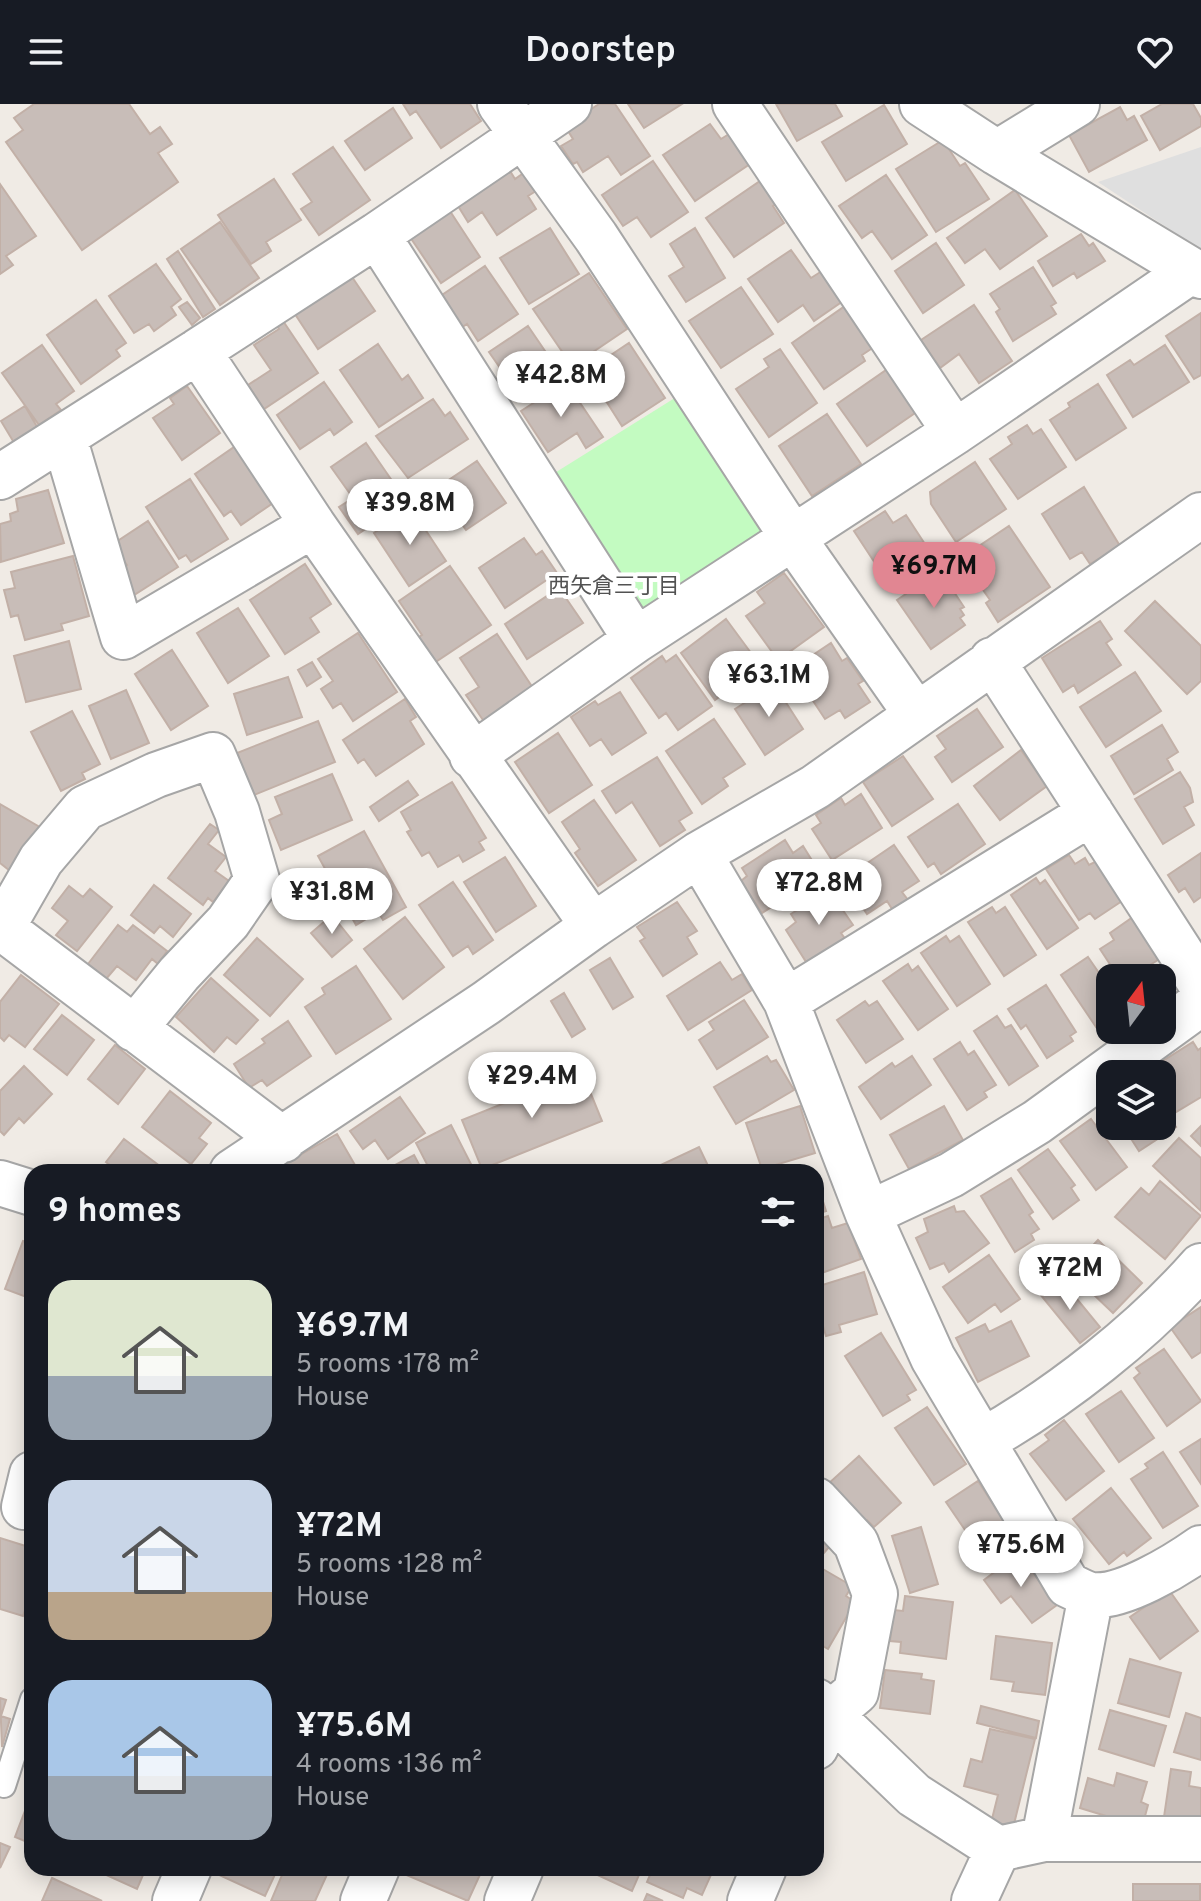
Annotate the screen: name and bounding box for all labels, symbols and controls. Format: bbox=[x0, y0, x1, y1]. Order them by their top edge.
text: Doorstep bbox=[525, 29, 676, 75]
icon: menu bbox=[24, 30, 68, 74]
icon: heart bbox=[1133, 30, 1177, 74]
pin: ¥42.8M bbox=[496, 351, 626, 419]
text: ¥42.8M bbox=[515, 360, 607, 393]
pin: ¥39.8M bbox=[345, 479, 475, 547]
text: ¥39.8M bbox=[365, 488, 455, 521]
pin: ¥69.7M bbox=[869, 542, 999, 610]
text: ¥69.7M bbox=[891, 551, 977, 584]
district label: 西矢倉三丁目 bbox=[548, 574, 680, 601]
pin: ¥63.1M bbox=[704, 651, 834, 719]
text: ¥63.1M bbox=[727, 660, 811, 693]
pin: ¥72.8M bbox=[754, 859, 884, 927]
pin: ¥31.8M bbox=[267, 868, 397, 936]
text: ¥72.8M bbox=[775, 868, 863, 901]
text: ¥31.8M bbox=[289, 877, 375, 910]
north arrow bbox=[1096, 964, 1176, 1044]
map controls bbox=[1096, 964, 1176, 1140]
pin: ¥29.4M bbox=[467, 1052, 597, 1120]
button: layers bbox=[1096, 1060, 1176, 1140]
text: ¥29.4M bbox=[486, 1061, 578, 1094]
icon: filters bbox=[756, 1190, 800, 1234]
text: 9 homes bbox=[48, 1191, 182, 1234]
pin: ¥72M bbox=[1023, 1244, 1117, 1312]
text: ¥72M bbox=[1037, 1253, 1103, 1286]
text: ¥69.7M bbox=[296, 1306, 410, 1349]
icon: home bbox=[112, 1312, 208, 1408]
text: 5 rooms · 178 m² bbox=[296, 1349, 479, 1382]
text: House bbox=[296, 1382, 369, 1415]
text: ¥72M bbox=[296, 1506, 383, 1549]
icon: home bbox=[112, 1512, 208, 1608]
pin: ¥75.6M bbox=[956, 1521, 1086, 1589]
text: ¥75.6M bbox=[977, 1530, 1065, 1563]
text: 5 rooms · 128 m² bbox=[296, 1549, 483, 1582]
text: House bbox=[296, 1582, 369, 1615]
text: ¥75.6M bbox=[296, 1706, 412, 1749]
icon: home bbox=[112, 1712, 208, 1808]
text: 4 rooms · 136 m² bbox=[296, 1749, 482, 1782]
text: House bbox=[296, 1782, 369, 1815]

